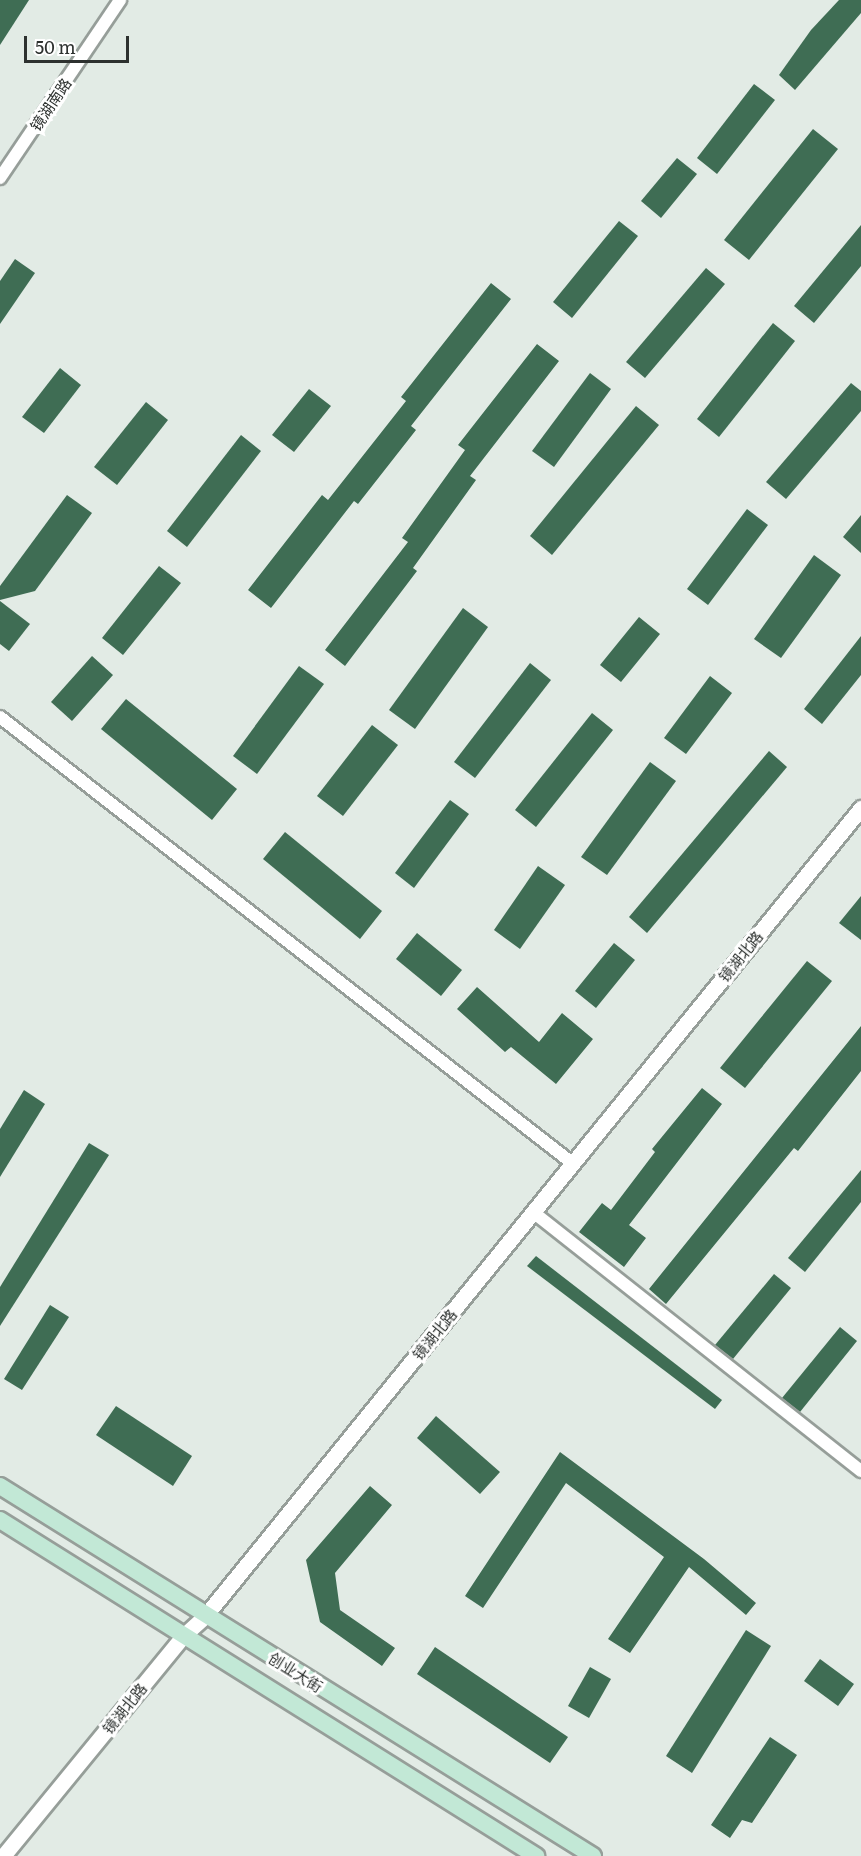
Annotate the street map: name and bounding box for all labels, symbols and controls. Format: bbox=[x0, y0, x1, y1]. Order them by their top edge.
scale bar bbox=[27, 24, 132, 62]
text: 50 m bbox=[35, 33, 76, 60]
street label: 镜湖南路 bbox=[26, 74, 74, 134]
street label: 镜湖北路 bbox=[714, 927, 766, 985]
street label: 镜湖北路 bbox=[408, 1305, 460, 1363]
street label: 创业大街 bbox=[266, 1648, 326, 1696]
street label: 镜湖北路 bbox=[98, 1679, 150, 1737]

